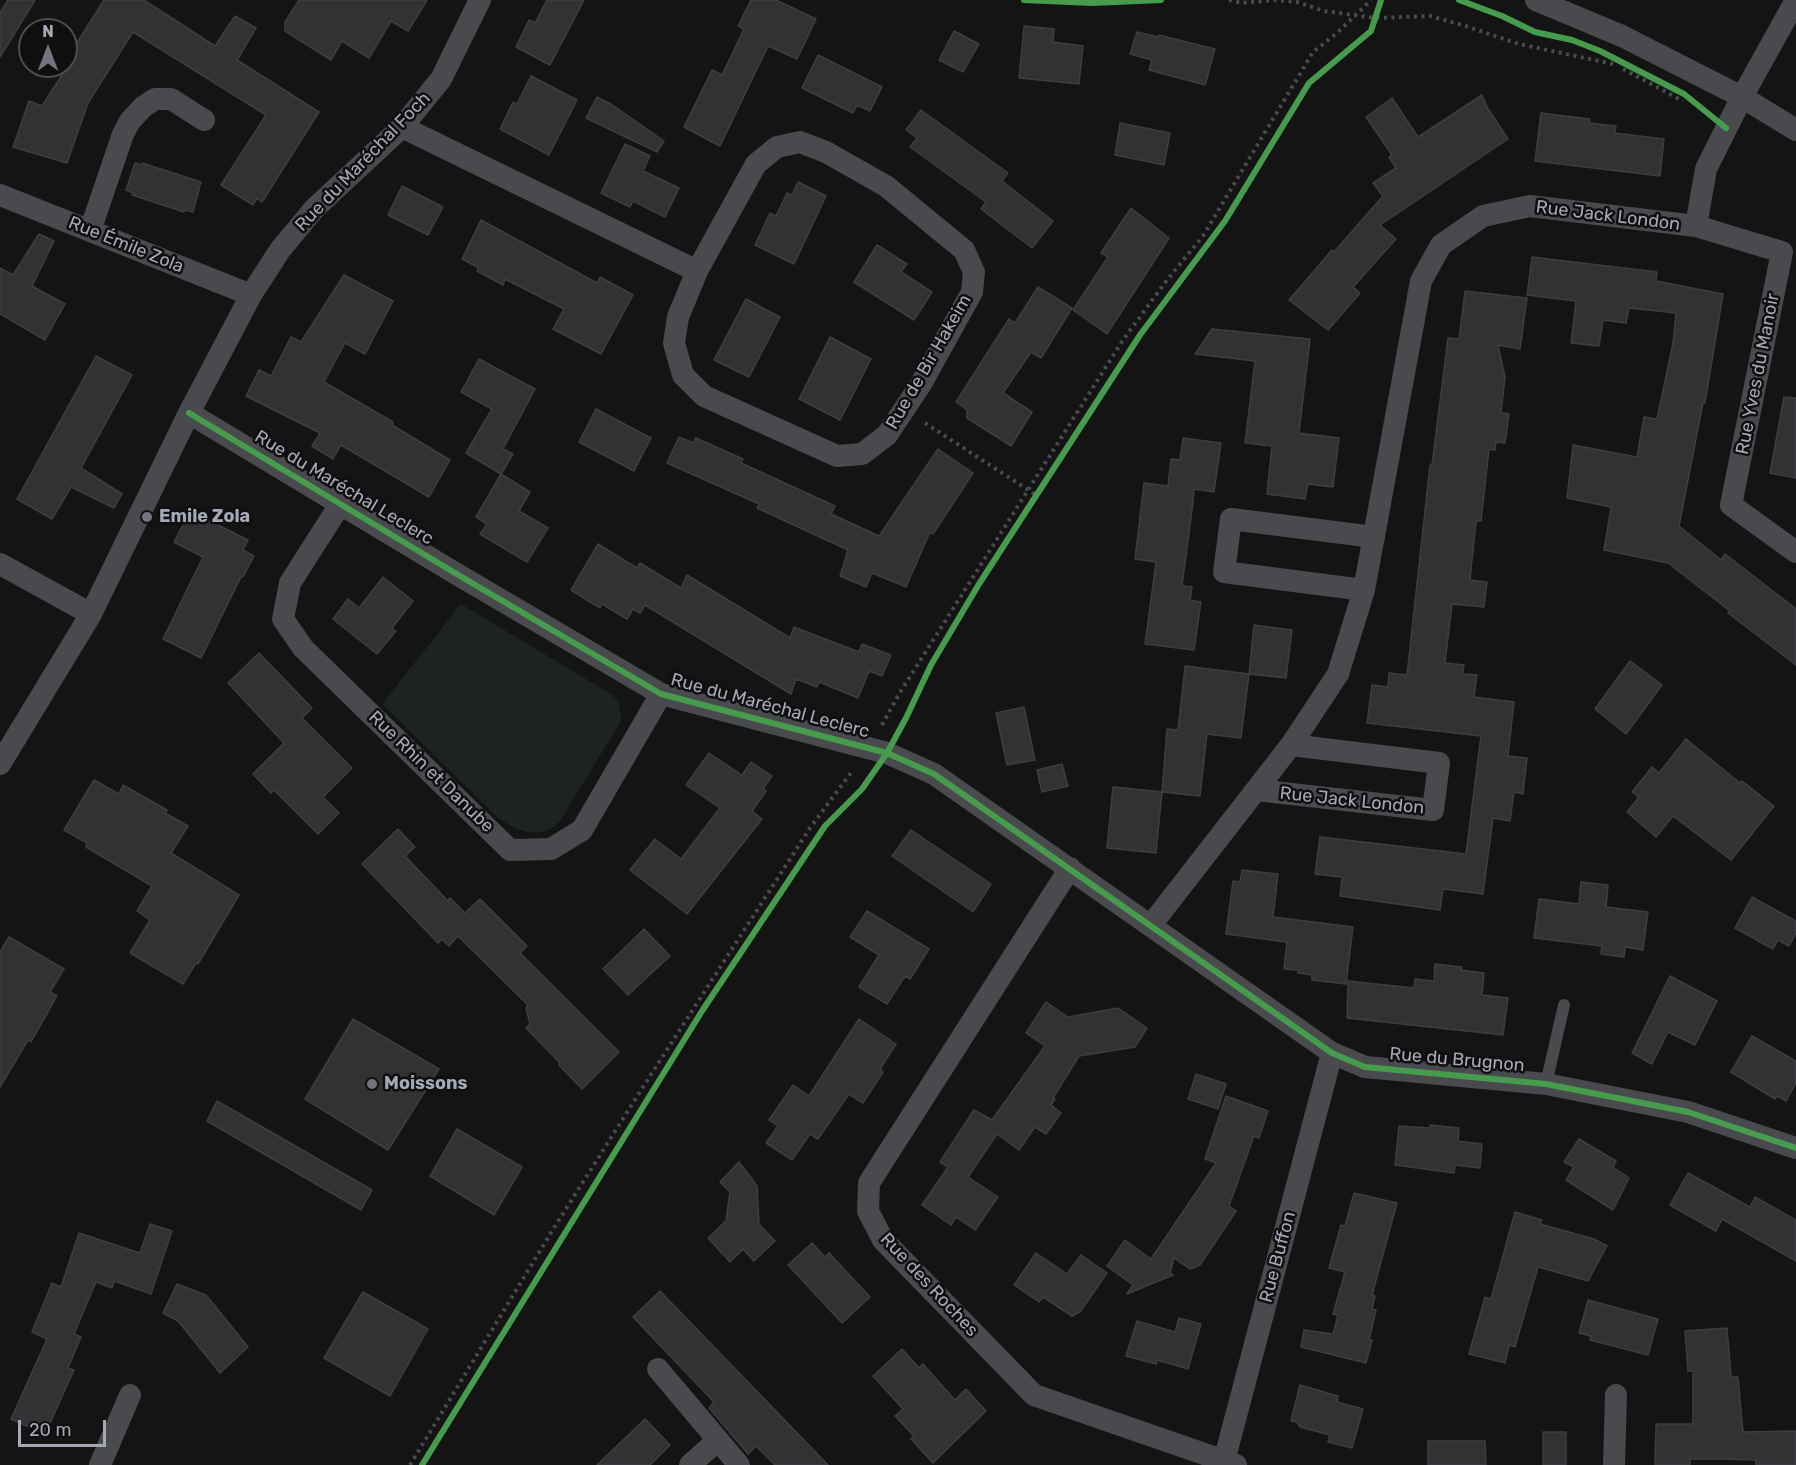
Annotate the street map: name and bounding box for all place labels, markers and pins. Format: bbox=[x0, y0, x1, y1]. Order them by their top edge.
place label: Emile Zola bbox=[159, 506, 250, 528]
marker: Emile Zola bbox=[140, 510, 154, 524]
place label: Moissons bbox=[384, 1073, 467, 1095]
marker: Moissons bbox=[365, 1077, 379, 1091]

